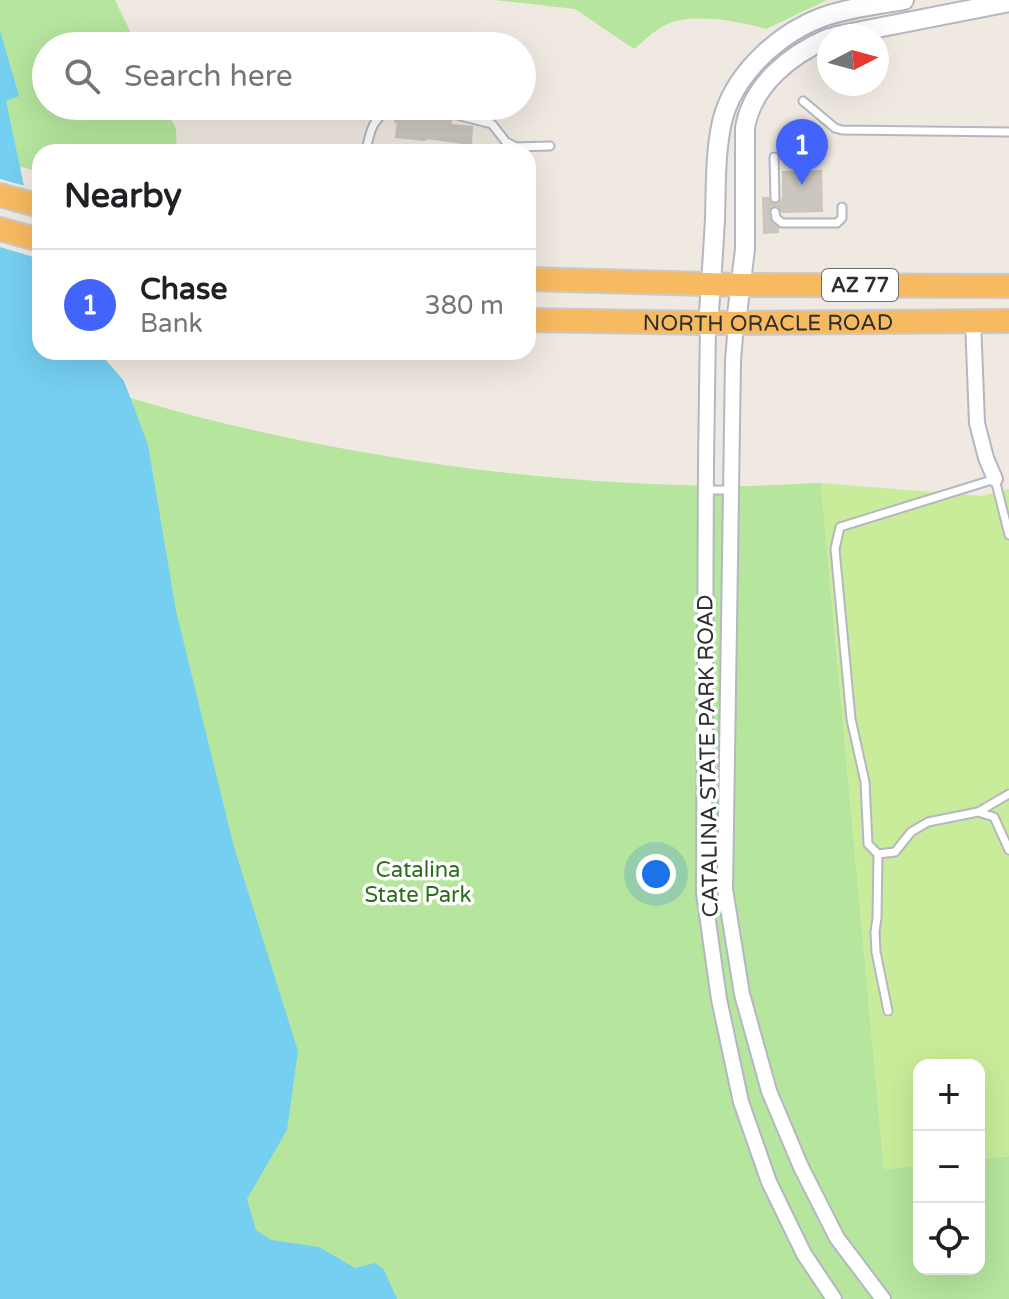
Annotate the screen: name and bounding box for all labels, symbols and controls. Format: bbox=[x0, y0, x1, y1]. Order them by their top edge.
north arrow bbox=[817, 24, 889, 96]
search box bbox=[32, 32, 536, 120]
icon: search bbox=[60, 54, 104, 98]
text: Search here bbox=[124, 58, 293, 95]
pin: 1 bbox=[776, 119, 828, 185]
text: Nearby bbox=[64, 176, 182, 217]
road number: AZ 77 bbox=[822, 269, 898, 301]
text: Chase bbox=[140, 271, 227, 308]
text: 1 bbox=[82, 290, 98, 321]
text: 380 m bbox=[424, 290, 504, 321]
text: Bank bbox=[140, 308, 203, 339]
street label: NORTH ORACLE ROAD bbox=[642, 310, 893, 337]
street label: CATALINA STATE PARK ROAD bbox=[692, 594, 724, 918]
your location bbox=[636, 854, 676, 894]
park label: Catalina State Park bbox=[365, 857, 472, 908]
map controls bbox=[913, 1059, 985, 1275]
button: + bbox=[913, 1059, 985, 1131]
button: − bbox=[913, 1131, 985, 1203]
button: locate bbox=[913, 1203, 985, 1275]

